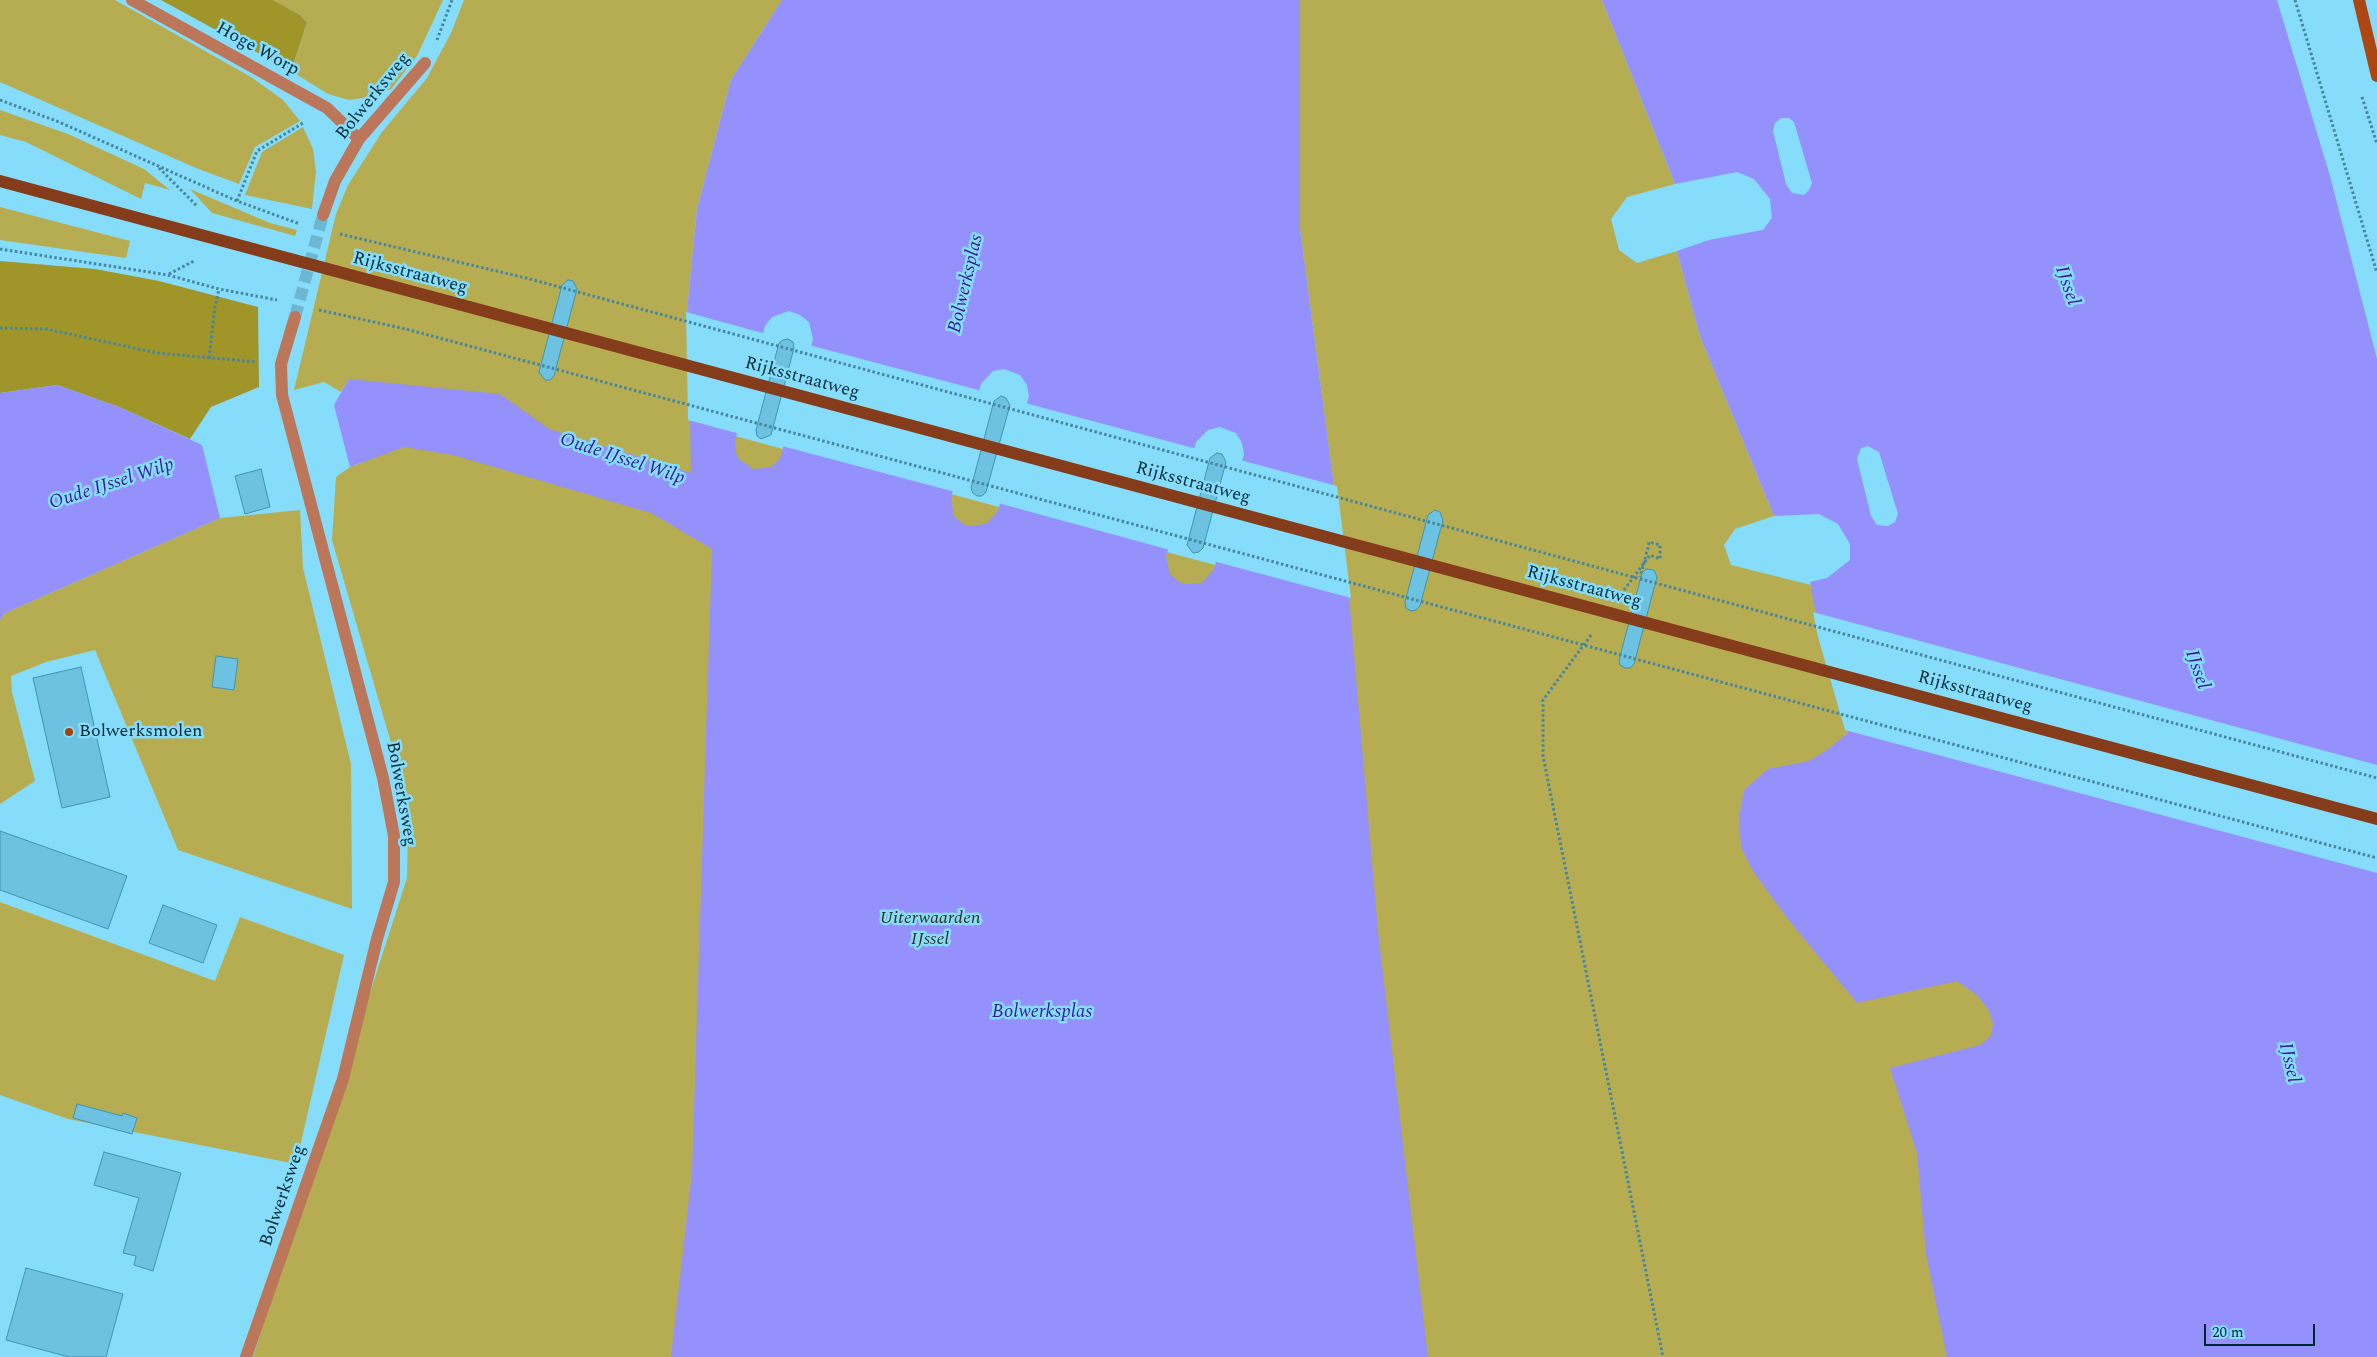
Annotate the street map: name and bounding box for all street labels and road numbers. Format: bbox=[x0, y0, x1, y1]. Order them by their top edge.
street label: Hoge Worp bbox=[212, 18, 302, 82]
street label: Bolwerksweg bbox=[332, 49, 416, 145]
street label: Rijksstraatweg bbox=[350, 248, 470, 300]
street label: Rijksstraatweg bbox=[742, 353, 862, 405]
street label: Rijksstraatweg bbox=[1133, 458, 1253, 510]
street label: Rijksstraatweg bbox=[1524, 562, 1644, 614]
street label: Rijksstraatweg bbox=[1915, 667, 2035, 719]
street label: Bolwerksweg bbox=[380, 740, 420, 848]
street label: Bolwerksweg bbox=[257, 1142, 311, 1250]

